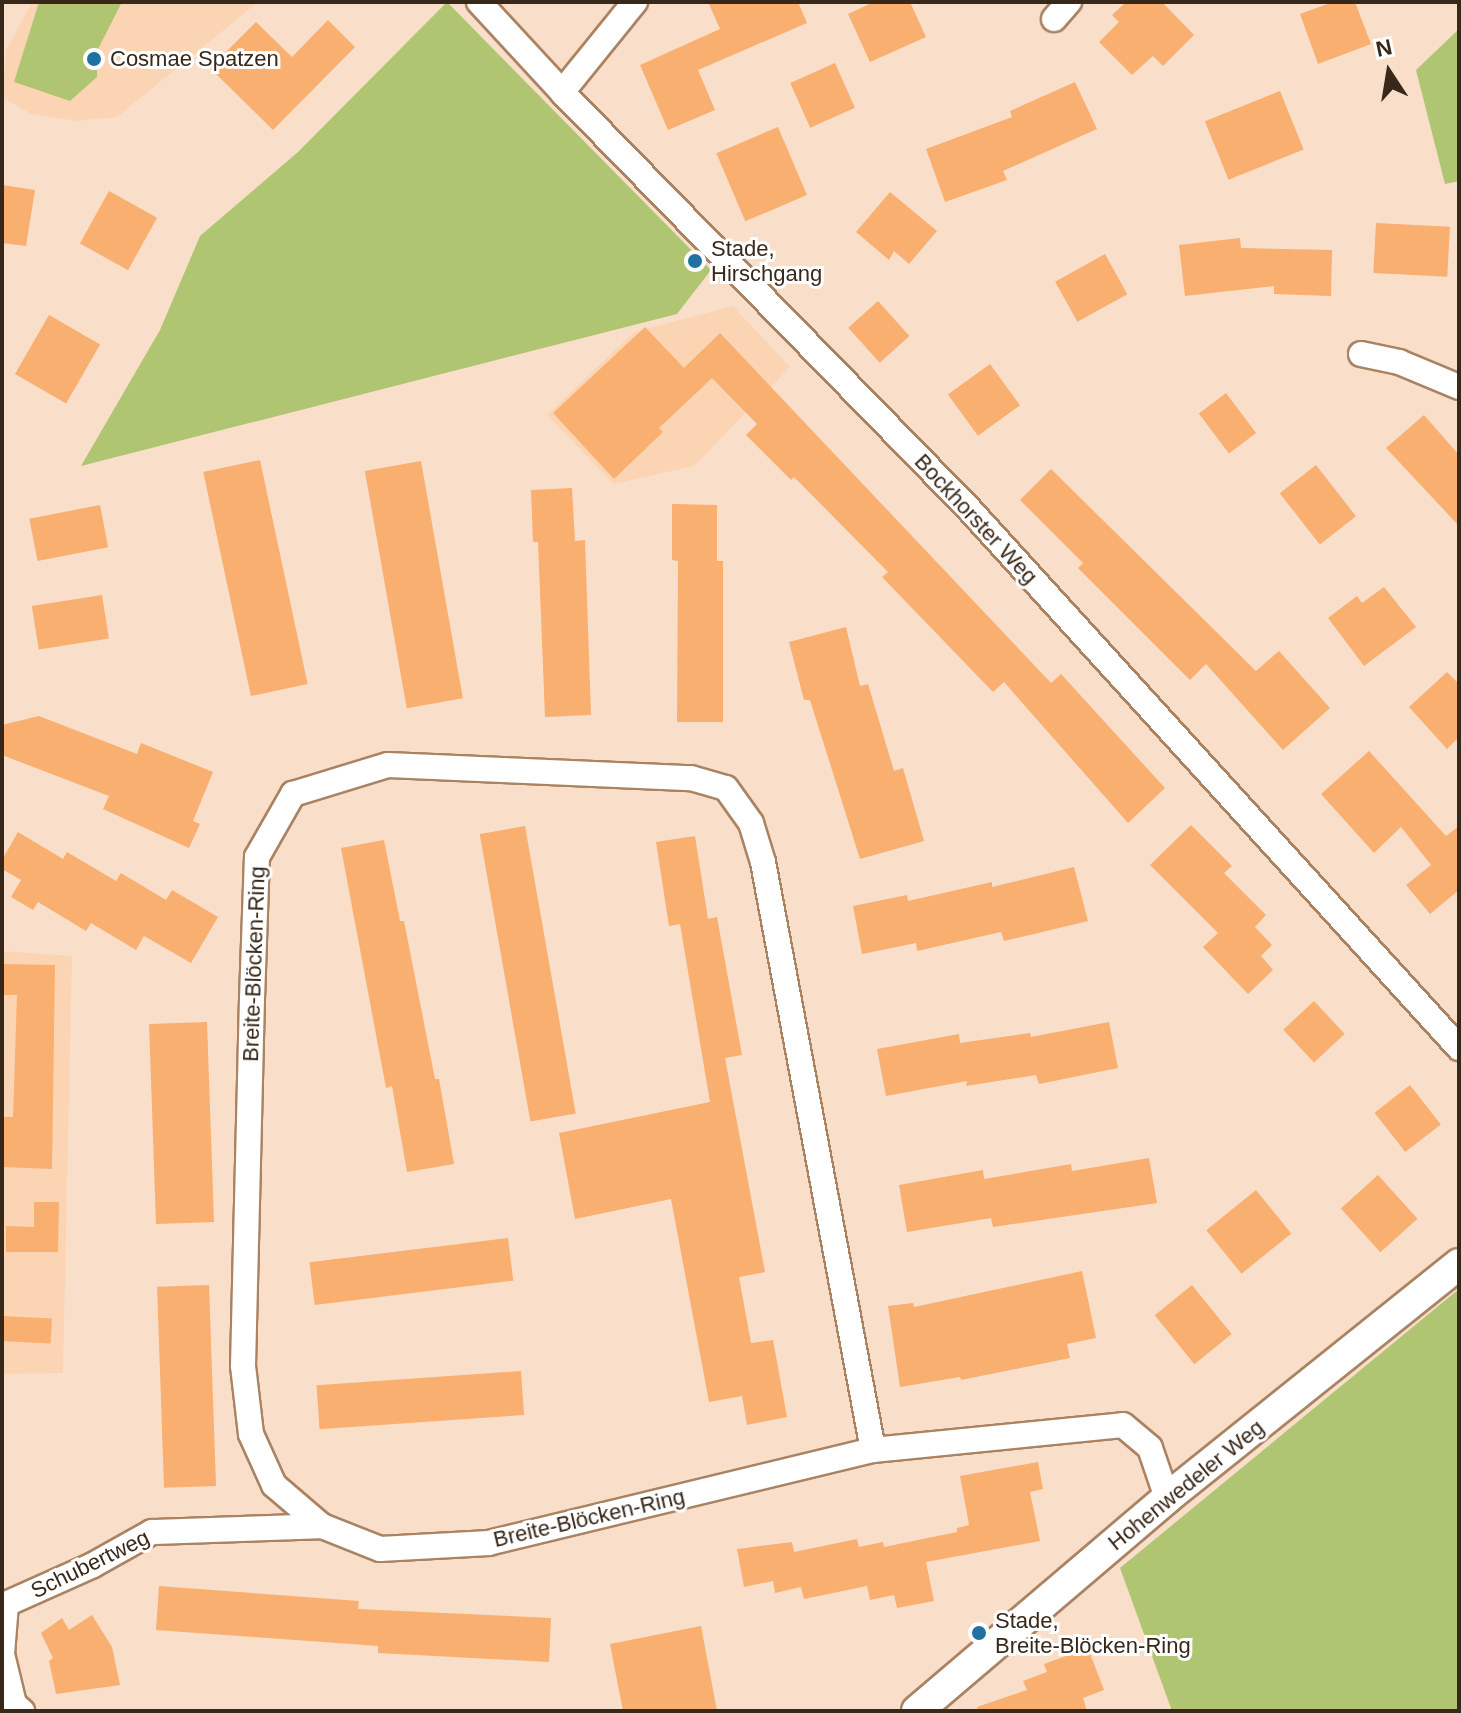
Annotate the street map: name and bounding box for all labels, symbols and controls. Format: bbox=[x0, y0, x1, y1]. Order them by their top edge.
north arrow bbox=[1349, 32, 1429, 112]
text: N bbox=[1374, 34, 1394, 62]
place label: Cosmae Spatzen bbox=[110, 46, 279, 72]
marker: Cosmae Spatzen bbox=[85, 50, 103, 68]
place label: Stade, Hirschgang bbox=[711, 235, 822, 286]
marker: Stade, Hirschgang bbox=[686, 252, 704, 270]
street label: Bockhorster Weg bbox=[909, 448, 1043, 590]
street label: Breite-Blöcken-Ring bbox=[237, 866, 271, 1062]
street label: Hohenwedeler Weg bbox=[1103, 1414, 1269, 1556]
street label: Breite-Blöcken-Ring bbox=[491, 1483, 687, 1553]
street label: Schubertweg bbox=[27, 1524, 153, 1604]
place label: Stade, Breite-Blöcken-Ring bbox=[995, 1607, 1191, 1658]
marker: Stade, Breite-Blöcken-Ring bbox=[970, 1624, 988, 1642]

